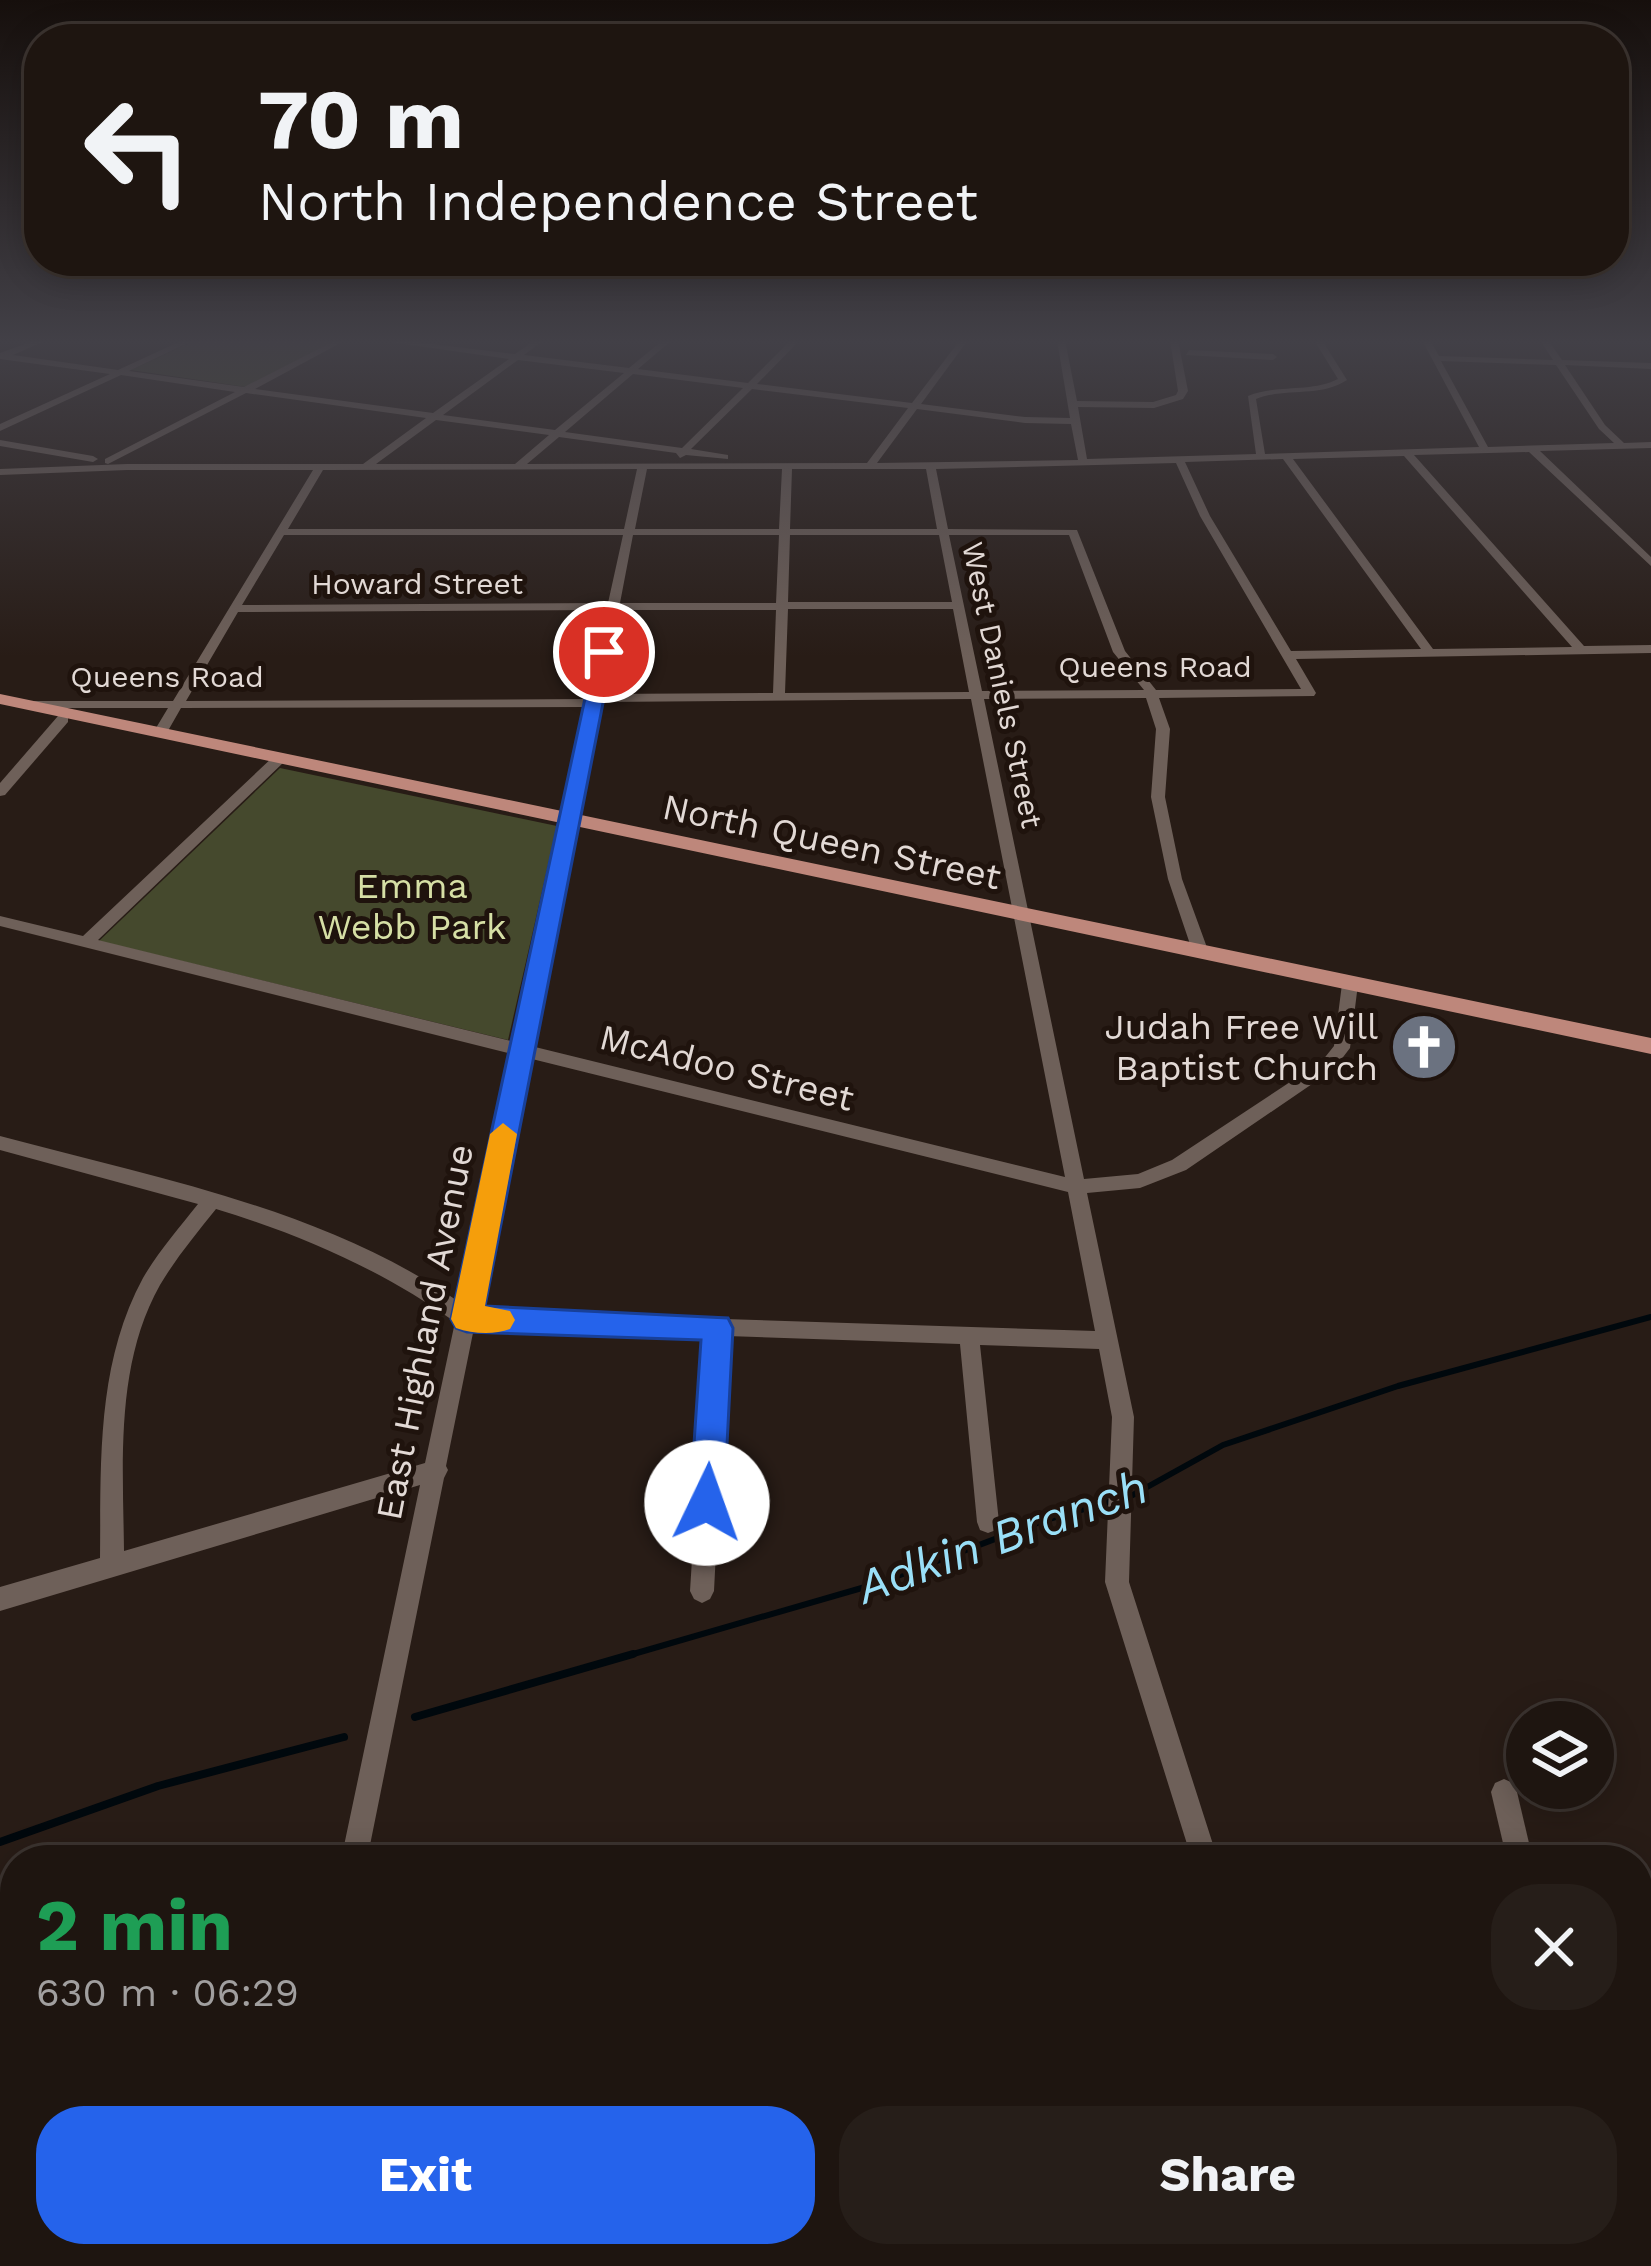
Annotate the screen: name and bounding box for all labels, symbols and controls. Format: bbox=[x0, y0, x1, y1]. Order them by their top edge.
text: 70 m bbox=[258, 70, 464, 168]
icon: left bbox=[60, 72, 216, 228]
text: North Independence Street bbox=[258, 170, 978, 233]
street label: West Daniels Street bbox=[955, 539, 1050, 832]
street label: Howard Street bbox=[311, 566, 523, 601]
pin bbox=[553, 601, 655, 703]
icon: arrive bbox=[571, 619, 637, 685]
street label: Queens Road bbox=[1058, 649, 1252, 684]
street label: Queens Road bbox=[70, 659, 264, 694]
street label: North Queen Street bbox=[659, 786, 1005, 898]
park label: Emma Webb Park bbox=[317, 865, 507, 948]
place label: Judah Free Will Baptist Church bbox=[1104, 1006, 1378, 1089]
church icon: Judah Free Will Baptist Church bbox=[1389, 1012, 1459, 1082]
street label: McAdoo Street bbox=[595, 1016, 858, 1120]
street label: East Highland Avenue bbox=[368, 1141, 482, 1523]
position arrow bbox=[644, 1440, 770, 1566]
water label: Adkin Branch bbox=[847, 1458, 1155, 1616]
map controls bbox=[1506, 1701, 1614, 1809]
button: layers bbox=[1506, 1701, 1614, 1809]
text: 2 min bbox=[36, 1883, 233, 1967]
button: close bbox=[1491, 1884, 1617, 2010]
text: 630 m · 06:29 bbox=[36, 1970, 299, 2015]
button: Exit bbox=[36, 2106, 815, 2244]
button: Share bbox=[839, 2106, 1617, 2244]

